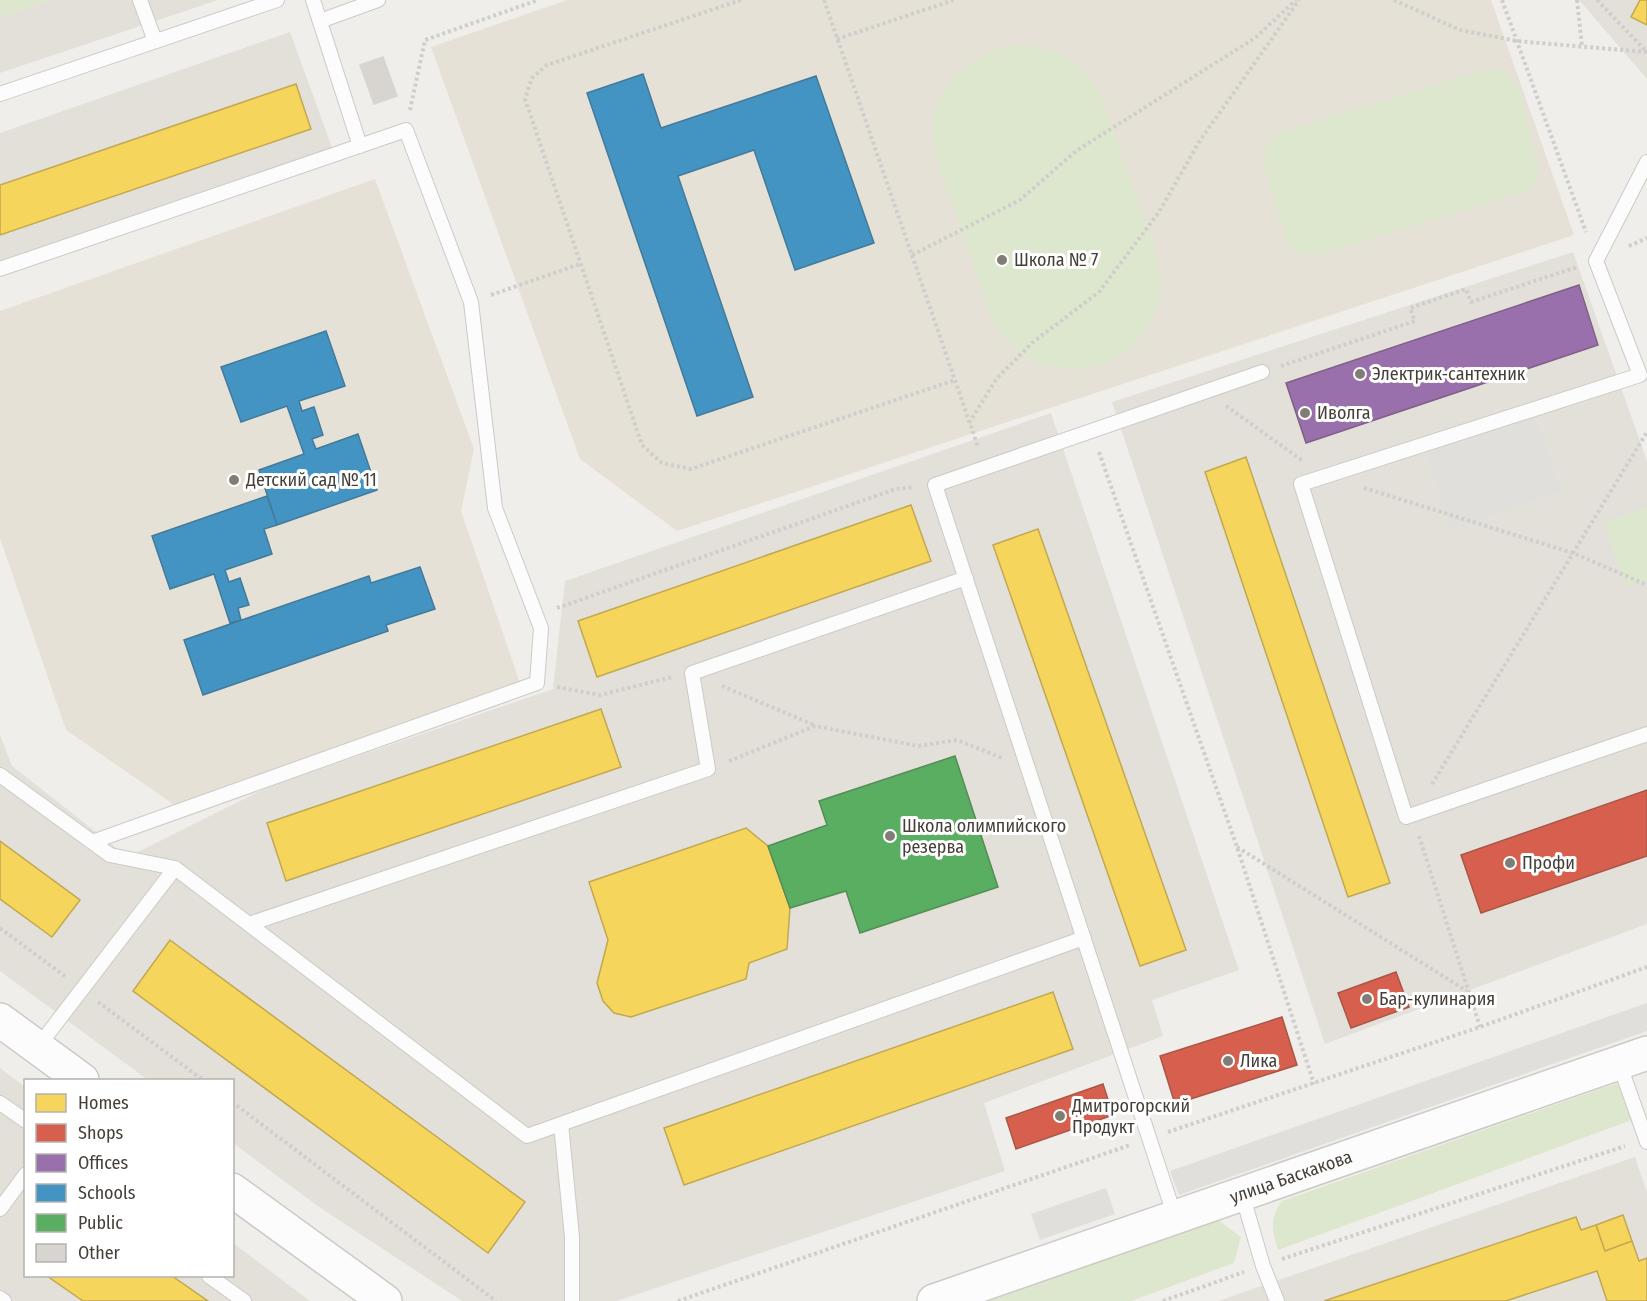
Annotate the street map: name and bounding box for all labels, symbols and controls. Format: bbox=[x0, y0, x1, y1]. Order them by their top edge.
place label: Школа № 7 bbox=[1014, 249, 1098, 271]
marker: Школа № 7 bbox=[995, 253, 1009, 267]
place label: Электрик-сантехник bbox=[1372, 363, 1526, 385]
marker: Электрик-сантехник bbox=[1353, 367, 1367, 381]
place label: Иволга bbox=[1317, 402, 1371, 424]
marker: Иволга bbox=[1298, 406, 1312, 420]
place label: Детский сад № 11 bbox=[245, 469, 377, 491]
marker: Детский сад № 11 bbox=[227, 473, 241, 487]
place label: Школа олимпийского резерва bbox=[902, 815, 1066, 858]
marker: Школа олимпийского резерва bbox=[883, 829, 897, 843]
place label: Профи bbox=[1522, 852, 1575, 874]
marker: Профи bbox=[1503, 856, 1517, 870]
place label: Бар-кулинария bbox=[1379, 988, 1495, 1010]
marker: Бар-кулинария bbox=[1360, 992, 1374, 1006]
place label: Лика bbox=[1240, 1050, 1277, 1072]
marker: Лика bbox=[1221, 1054, 1235, 1068]
legend bbox=[24, 1079, 234, 1277]
text: Homes bbox=[78, 1092, 129, 1114]
place label: Дмитрогорский Продукт bbox=[1071, 1095, 1190, 1138]
marker: Дмитрогорский Продукт bbox=[1053, 1109, 1067, 1123]
text: Shops bbox=[78, 1122, 123, 1144]
street label: улица Баскакова bbox=[1227, 1145, 1355, 1208]
text: Offices bbox=[78, 1152, 128, 1174]
text: Schools bbox=[78, 1182, 136, 1204]
text: Public bbox=[78, 1212, 123, 1234]
text: Other bbox=[78, 1242, 121, 1264]

